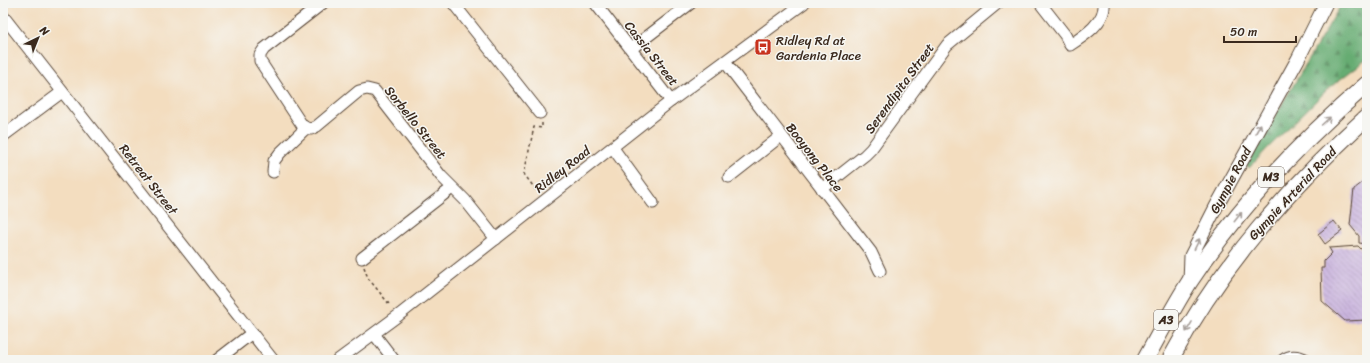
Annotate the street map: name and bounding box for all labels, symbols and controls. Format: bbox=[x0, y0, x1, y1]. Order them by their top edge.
street label: Cassia Street bbox=[619, 16, 685, 91]
north arrow bbox=[18, 18, 58, 58]
scale bar bbox=[1224, 18, 1296, 44]
text: N bbox=[34, 21, 54, 41]
text: 50 m bbox=[1230, 21, 1257, 43]
place label: Ridley Rd at Gardenia Place bbox=[776, 29, 861, 67]
bus stop icon: Ridley Rd at Gardenia Place bbox=[753, 37, 773, 57]
street label: Serendipita Street bbox=[858, 38, 941, 139]
street label: Sorbello Street bbox=[379, 80, 453, 164]
one-way arrow bbox=[1320, 117, 1330, 126]
street label: Booyong Place bbox=[780, 118, 849, 197]
one-way arrow bbox=[1254, 123, 1262, 135]
street label: Retreat Street bbox=[113, 139, 184, 221]
street label: Ridley Road bbox=[529, 139, 596, 199]
street label: Gympie Arterial Road bbox=[1243, 140, 1343, 246]
street label: Gympie Road bbox=[1203, 142, 1258, 218]
road number: M3 bbox=[1258, 167, 1284, 187]
one-way arrow bbox=[1233, 211, 1242, 222]
one-way arrow bbox=[1194, 239, 1201, 251]
road number: A3 bbox=[1154, 310, 1178, 330]
one-way arrow bbox=[1185, 321, 1193, 333]

